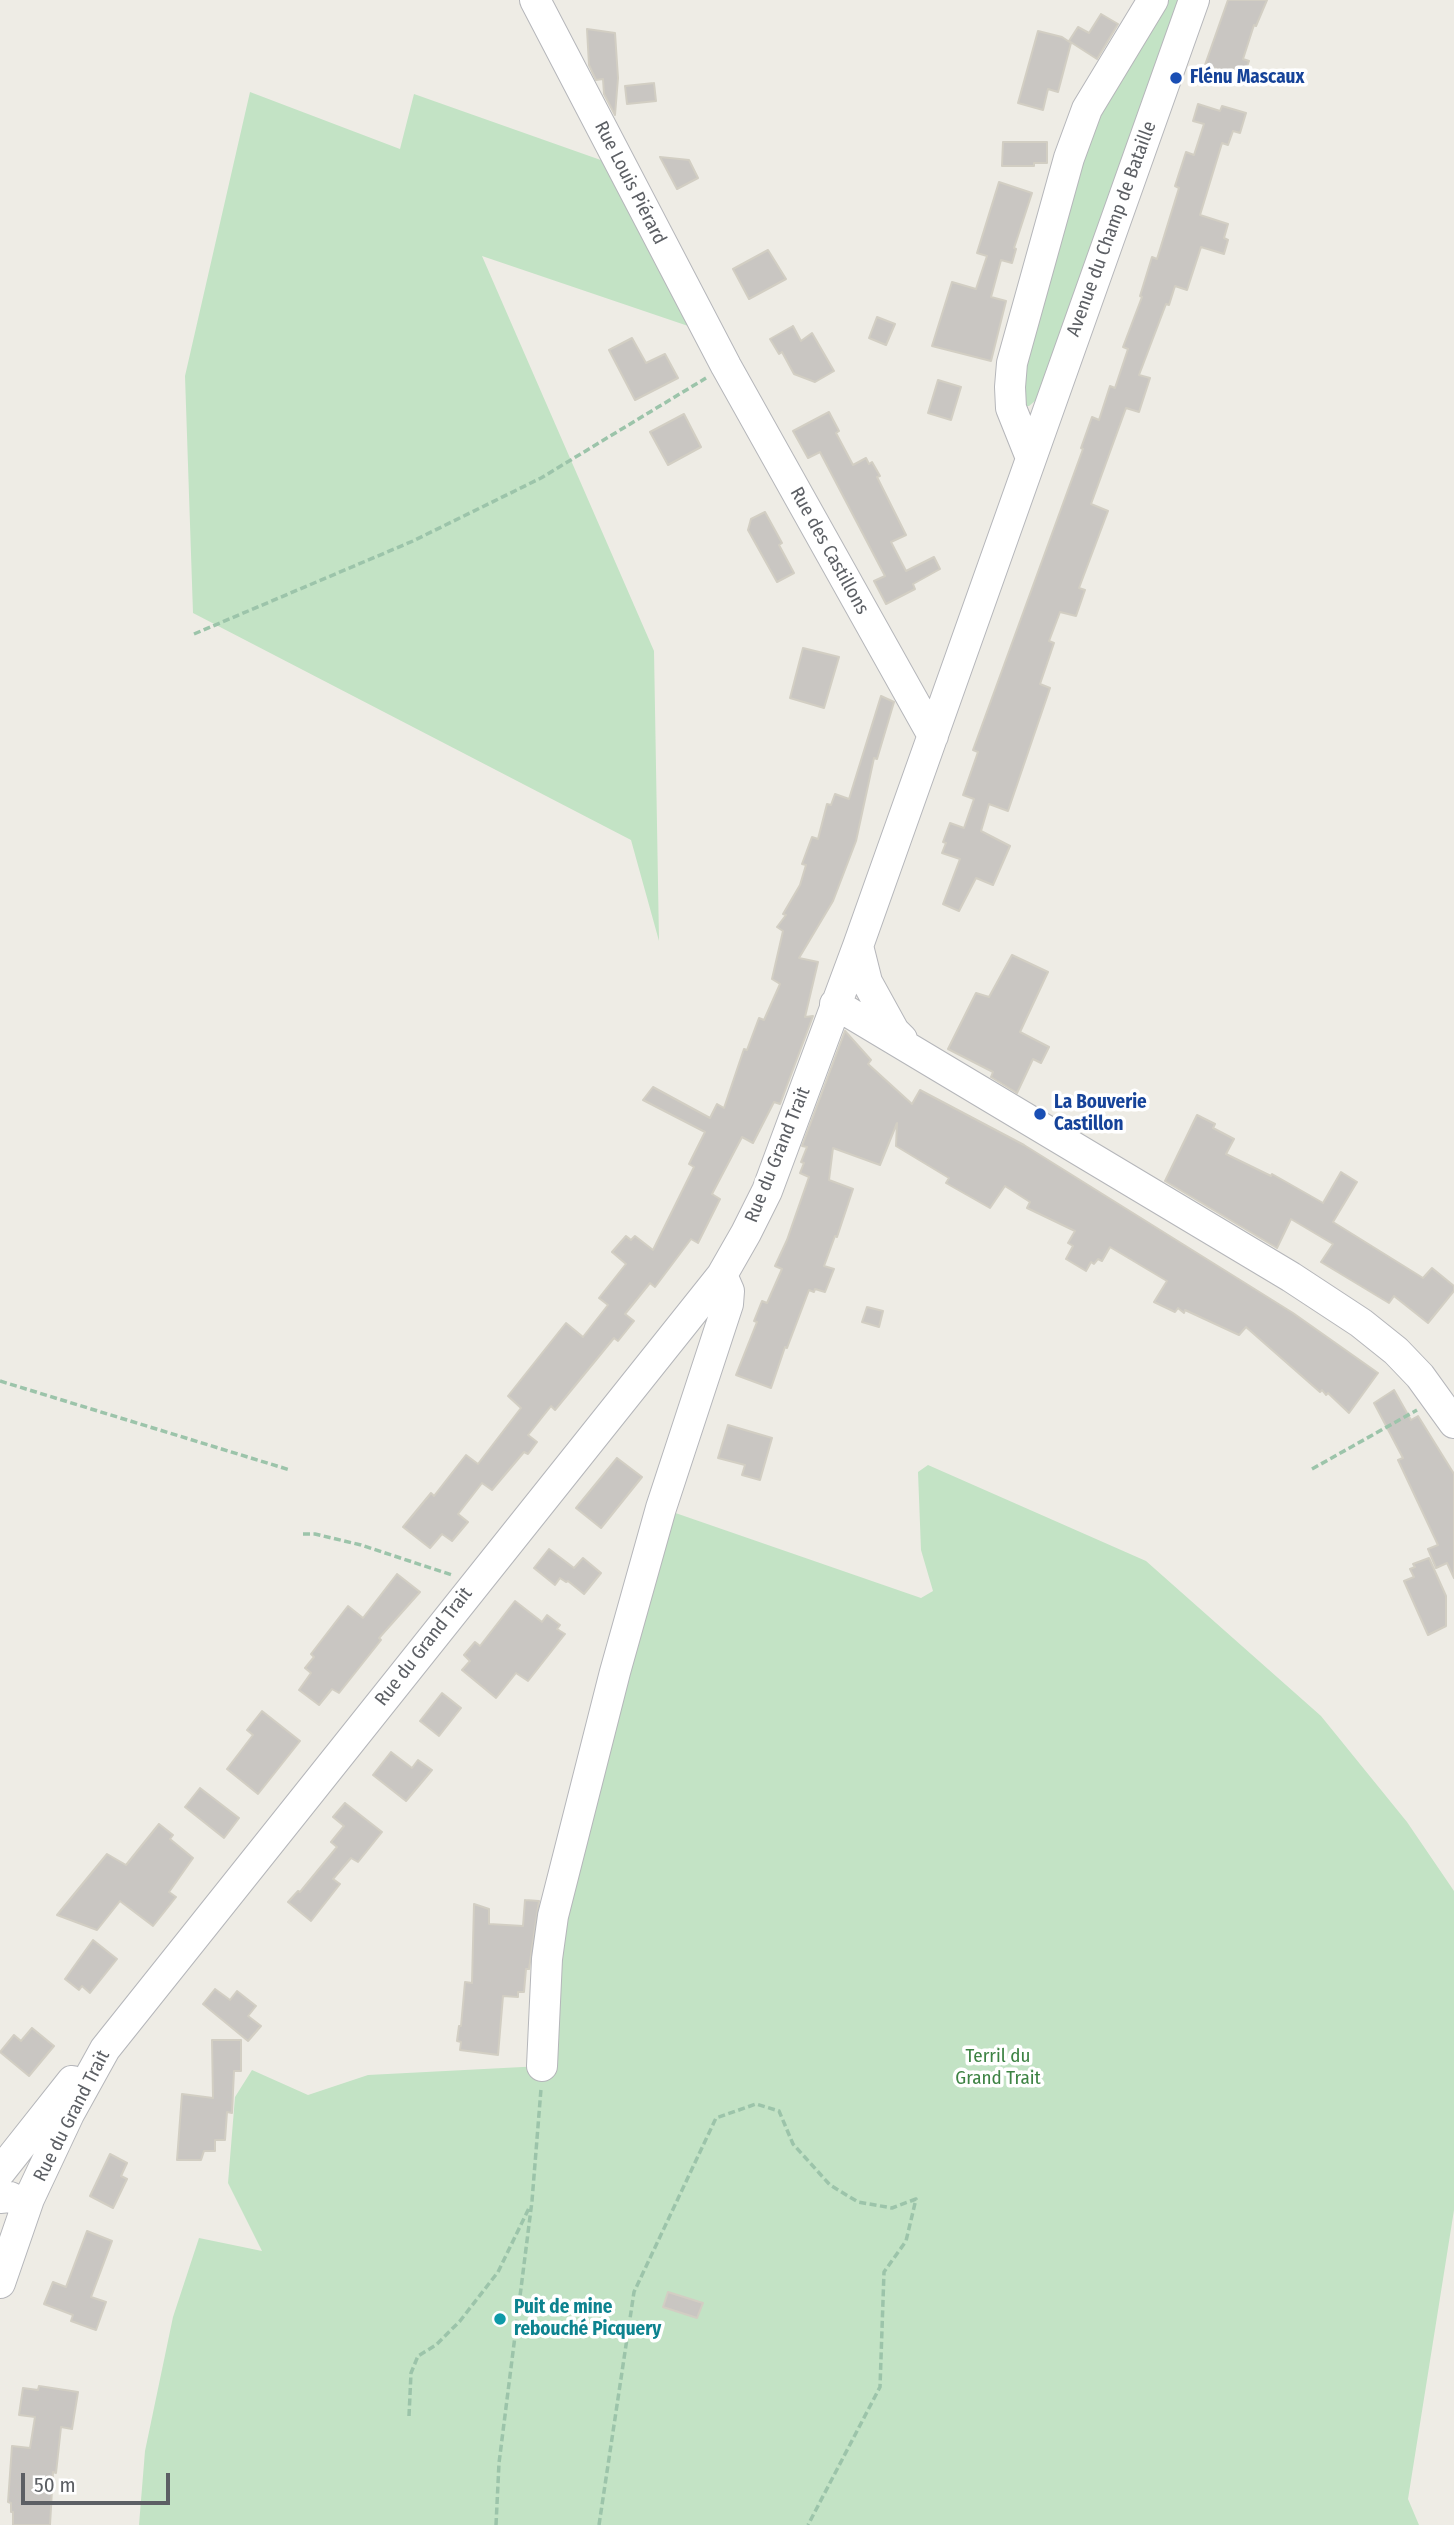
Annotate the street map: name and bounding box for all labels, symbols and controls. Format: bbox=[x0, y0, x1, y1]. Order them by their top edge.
place label: Flénu Mascaux bbox=[1190, 67, 1304, 89]
marker: Flénu Mascaux bbox=[1168, 70, 1184, 86]
street label: Rue Louis Piérard bbox=[589, 118, 671, 248]
street label: Avenue du Champ de Bataille bbox=[1062, 118, 1162, 340]
street label: Rue des Castillons bbox=[785, 483, 873, 619]
street label: Rue du Grand Trait bbox=[740, 1084, 816, 1226]
place label: La Bouverie Castillon bbox=[1054, 1092, 1147, 1136]
marker: La Bouverie Castillon bbox=[1032, 1106, 1048, 1122]
street label: Rue du Grand Trait bbox=[371, 1583, 477, 1711]
park label: Terril du Grand Trait bbox=[955, 2046, 1041, 2090]
street label: Rue du Grand Trait bbox=[29, 2047, 115, 2185]
place label: Puit de mine rebouché Picquery bbox=[514, 2297, 661, 2341]
marker: Puit de mine rebouché Picquery bbox=[492, 2311, 508, 2327]
scale bar bbox=[24, 2458, 173, 2502]
text: 50 m bbox=[34, 2472, 76, 2498]

